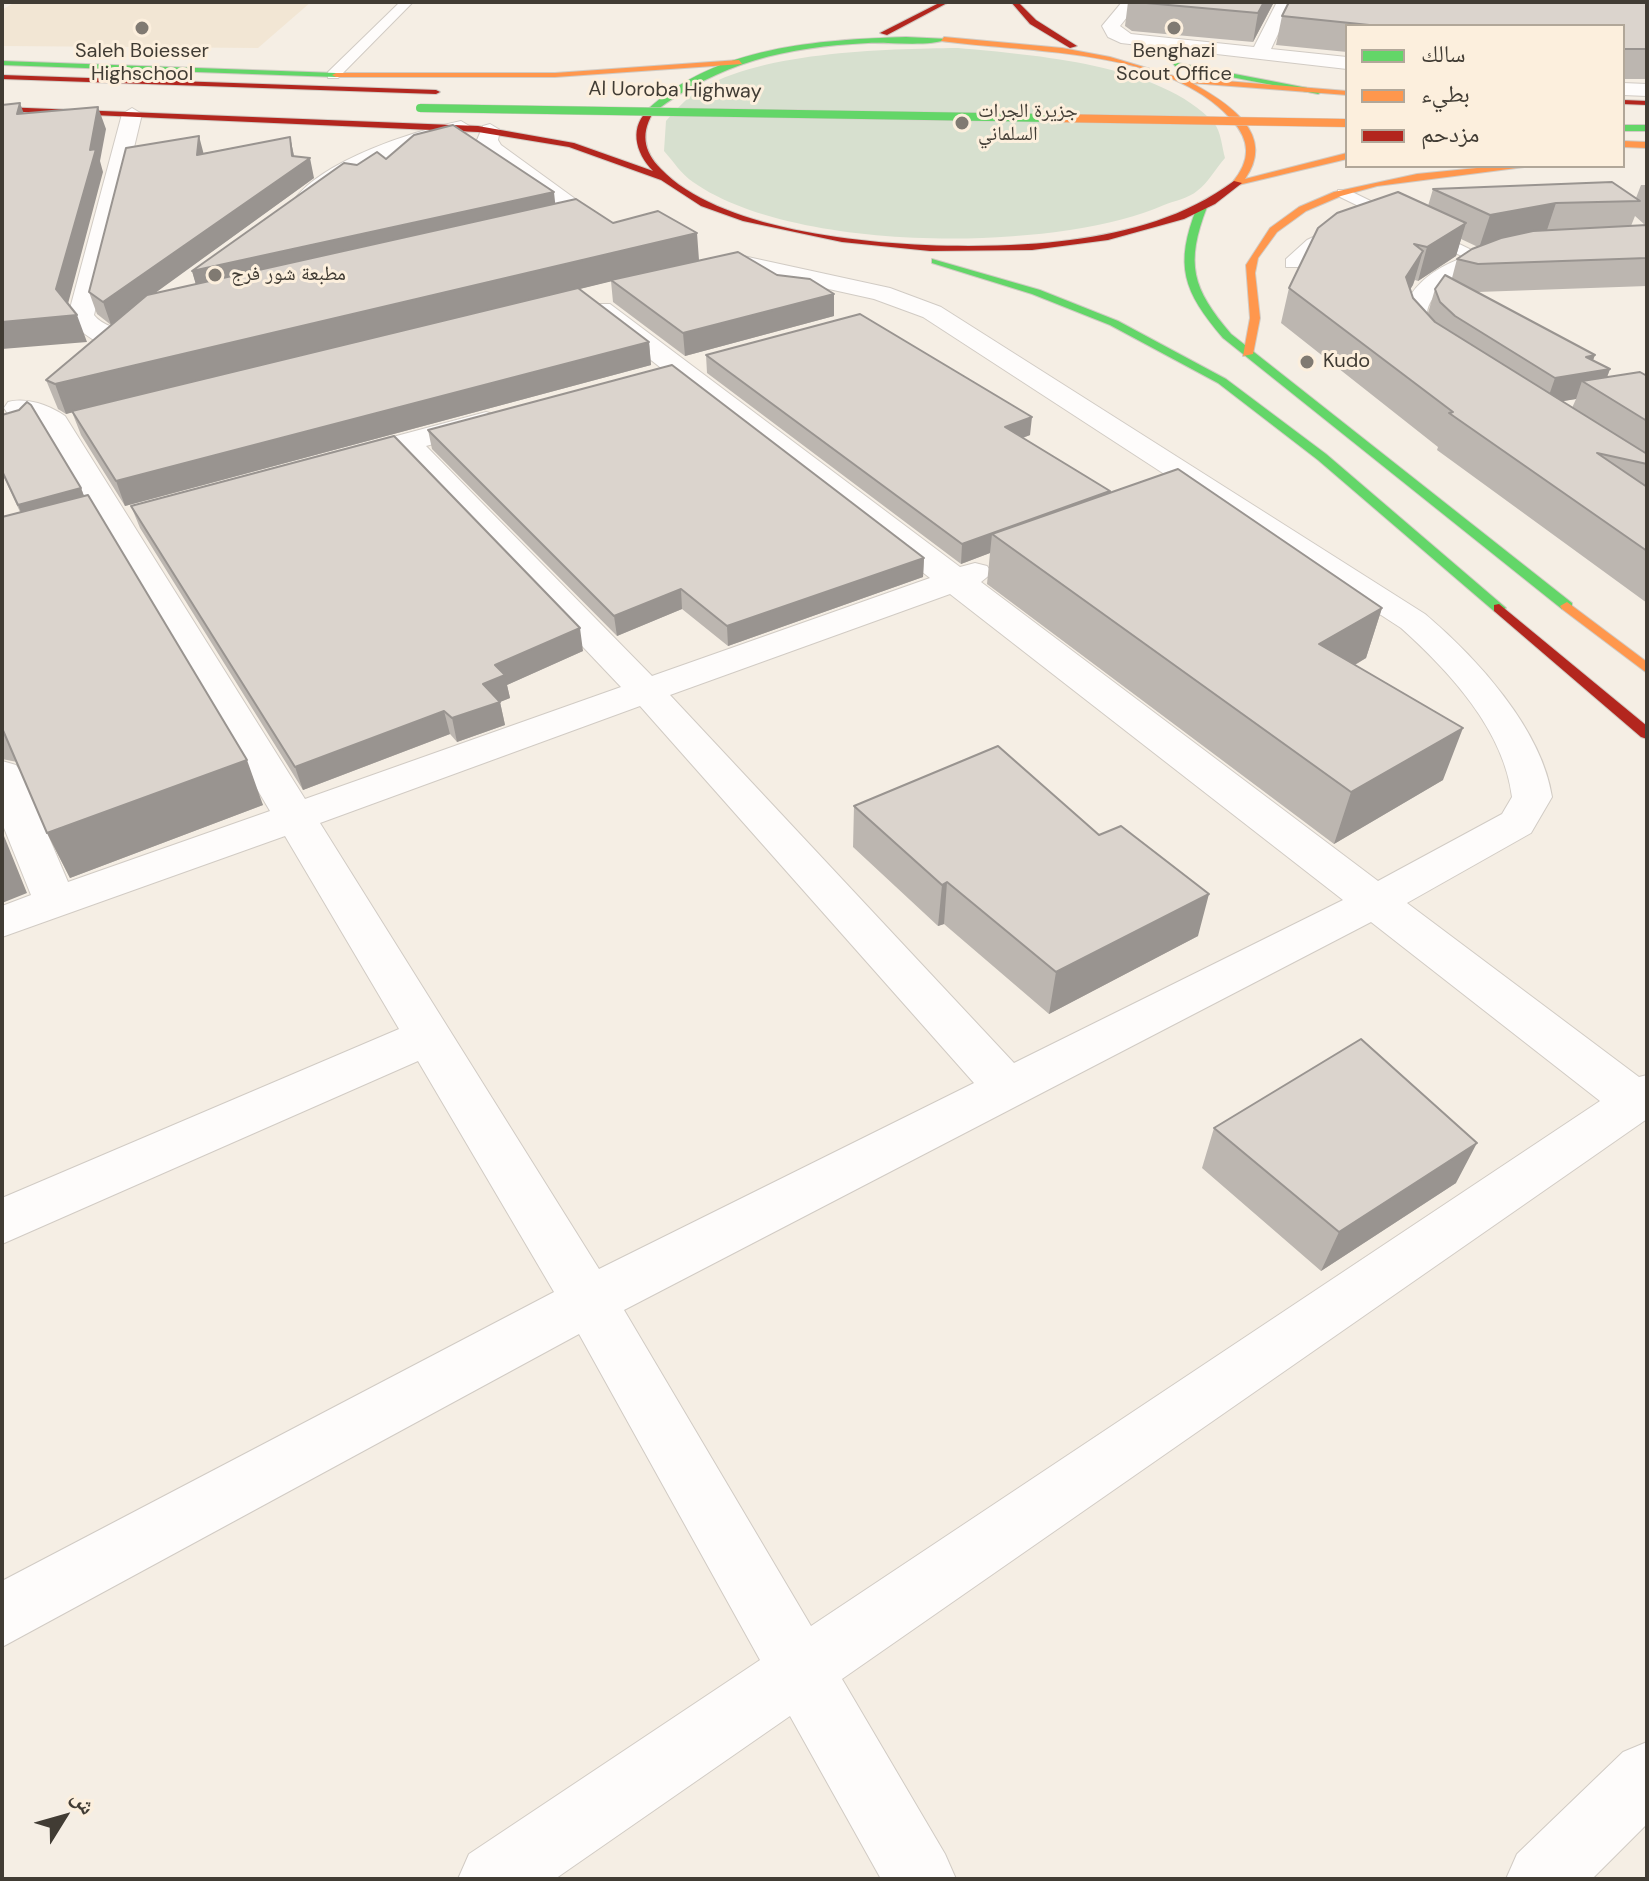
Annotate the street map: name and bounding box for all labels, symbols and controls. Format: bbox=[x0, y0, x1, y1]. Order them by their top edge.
marker: Saleh Boiesser Highschool bbox=[133, 19, 151, 37]
marker: Benghazi Scout Office bbox=[1165, 19, 1183, 37]
legend bbox=[1345, 24, 1625, 168]
text: سالك bbox=[1421, 38, 1466, 69]
place label: Saleh Boiesser Highschool bbox=[75, 40, 209, 87]
place label: Benghazi Scout Office bbox=[1116, 40, 1232, 87]
street label: Al Uoroba Highway bbox=[588, 77, 762, 105]
text: بطيء bbox=[1421, 78, 1470, 109]
place label: جزيرة الجرات السلماني bbox=[978, 100, 1078, 147]
marker: جزيرة الجرات السلماني bbox=[953, 114, 971, 132]
text: مزدحم bbox=[1421, 118, 1480, 149]
place label: مطبعة شور فرج bbox=[231, 263, 346, 287]
marker: مطبعة شور فرج bbox=[206, 266, 224, 284]
place label: Kudo bbox=[1323, 350, 1370, 374]
marker: Kudo bbox=[1298, 353, 1316, 371]
north arrow bbox=[24, 1777, 104, 1857]
text: ش bbox=[65, 1784, 102, 1820]

